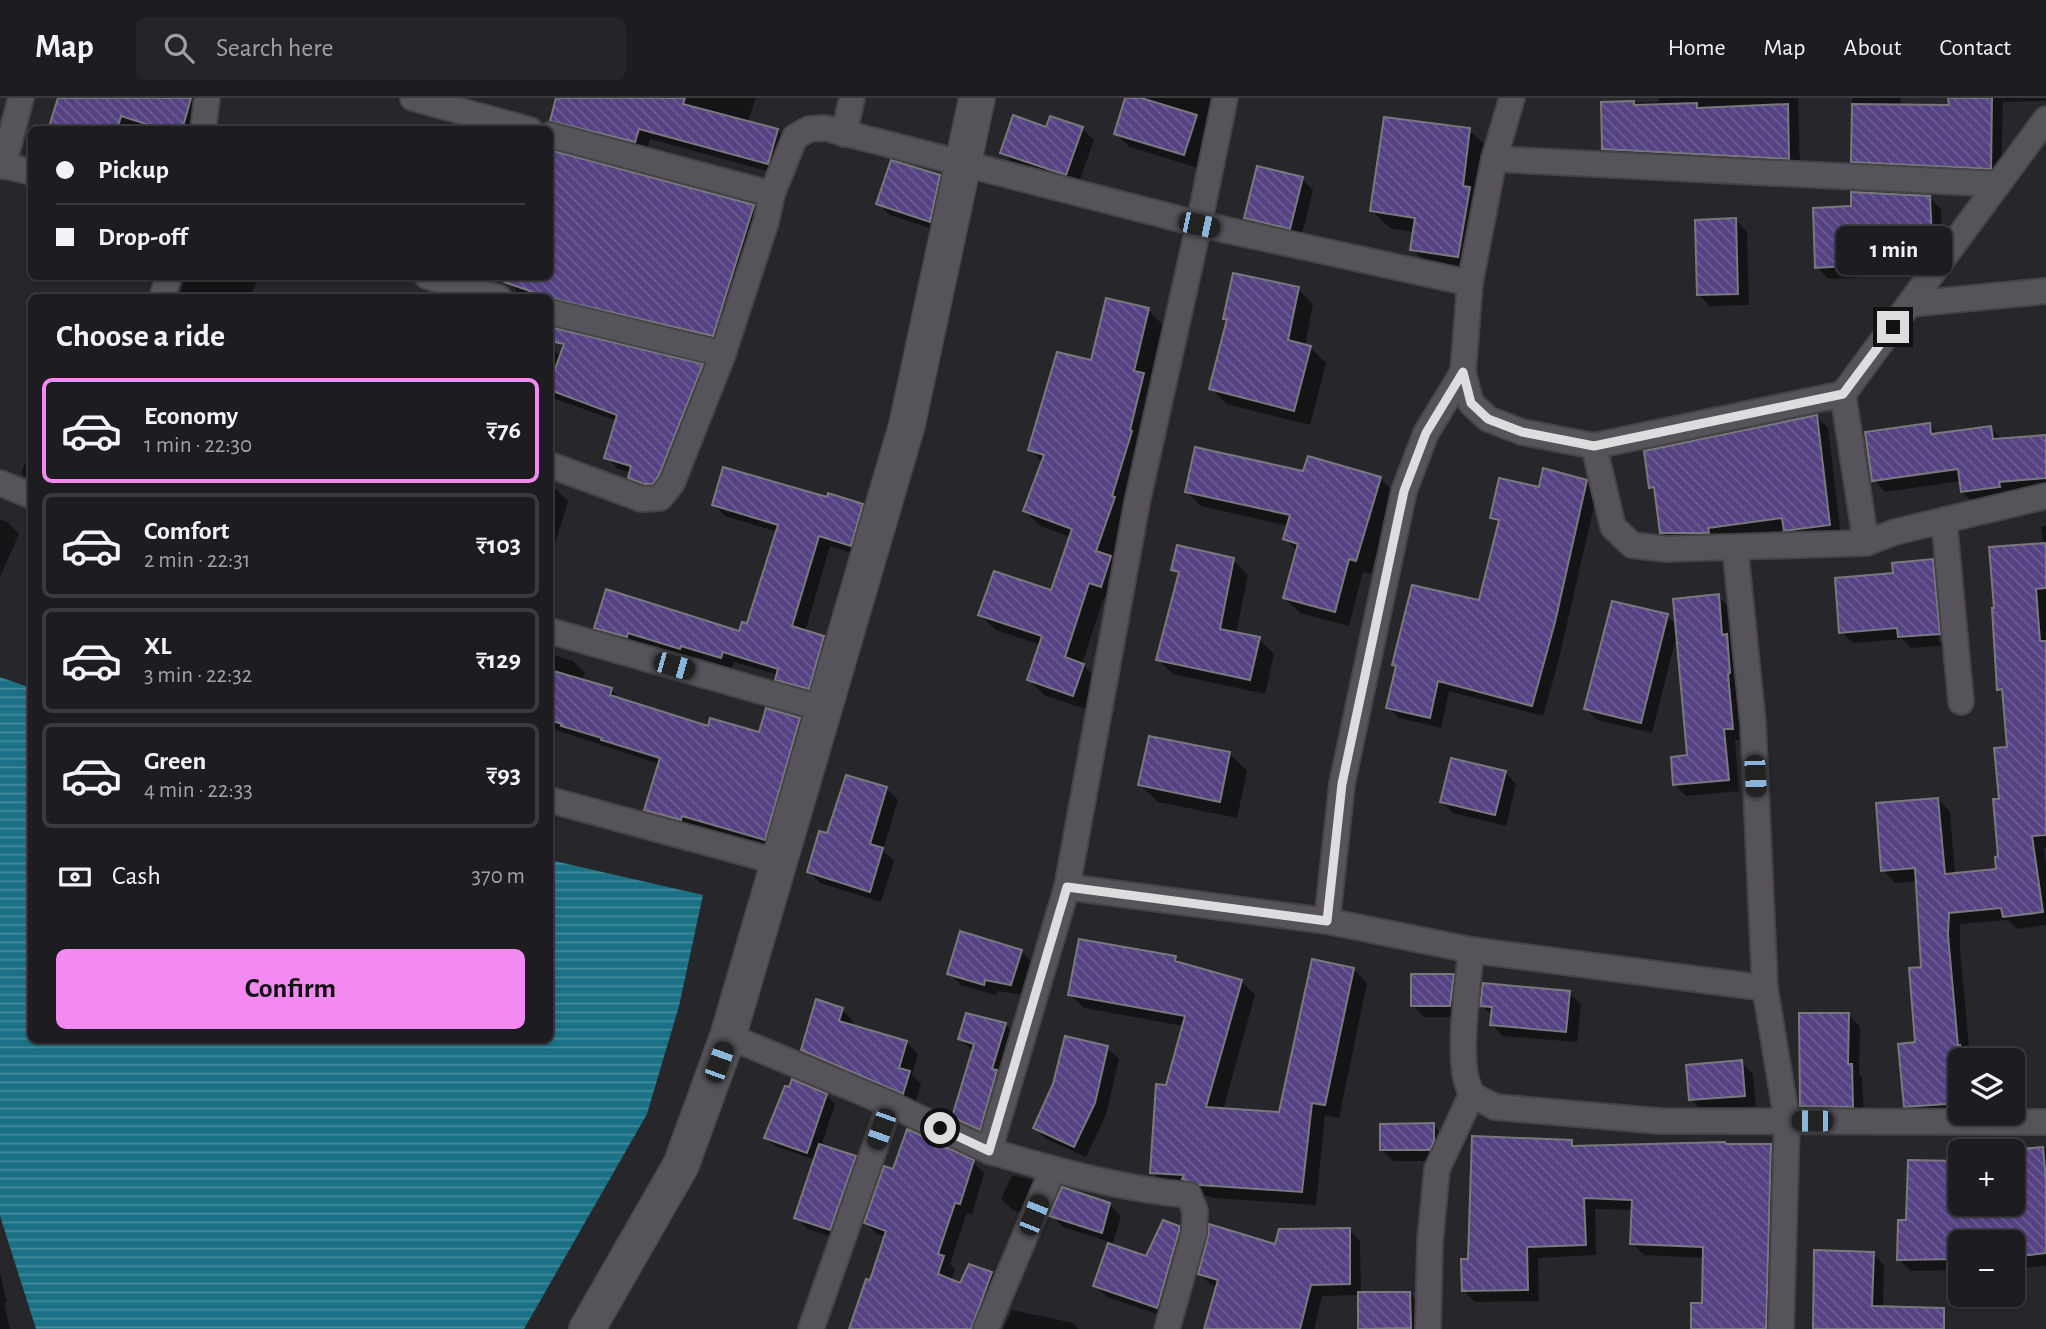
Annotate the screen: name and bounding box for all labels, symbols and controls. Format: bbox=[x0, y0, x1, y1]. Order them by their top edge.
search box bbox=[136, 17, 626, 80]
icon: search bbox=[160, 29, 198, 67]
text: Map bbox=[35, 31, 94, 64]
text: Search here bbox=[216, 35, 334, 61]
text: Home bbox=[1668, 36, 1726, 60]
text: Map bbox=[1764, 36, 1806, 60]
text: About bbox=[1844, 36, 1901, 60]
text: Contact bbox=[1939, 36, 2011, 60]
text: Pickup bbox=[98, 157, 169, 183]
car bbox=[1177, 210, 1222, 240]
text: Drop-off bbox=[98, 224, 187, 250]
callout: 1 min bbox=[1835, 226, 1951, 274]
text: 1 min bbox=[1870, 239, 1918, 262]
route end bbox=[1877, 311, 1909, 343]
text: Choose a ride bbox=[56, 320, 225, 352]
icon: car bbox=[60, 399, 123, 462]
text: Economy bbox=[144, 403, 238, 429]
text: ₹76 bbox=[486, 417, 521, 443]
text: 1 min · 22:30 bbox=[144, 434, 252, 457]
icon: car bbox=[60, 514, 123, 577]
text: Comfort bbox=[144, 518, 229, 544]
text: ₹103 bbox=[476, 532, 521, 558]
text: 2 min · 22:31 bbox=[144, 549, 251, 572]
icon: car bbox=[60, 629, 123, 692]
text: XL bbox=[144, 633, 171, 659]
text: ₹129 bbox=[476, 647, 521, 673]
car bbox=[651, 650, 698, 682]
text: 3 min · 22:32 bbox=[144, 664, 252, 687]
icon: car bbox=[60, 744, 123, 807]
text: Green bbox=[144, 748, 206, 774]
car bbox=[1744, 754, 1767, 798]
text: ₹93 bbox=[486, 762, 521, 788]
text: 4 min · 22:33 bbox=[144, 779, 253, 802]
icon: cash bbox=[56, 858, 94, 896]
text: Cash bbox=[112, 863, 161, 889]
text: 370 m bbox=[472, 865, 525, 888]
button: Confirm bbox=[56, 949, 525, 1029]
car bbox=[702, 1039, 737, 1085]
map controls bbox=[1948, 1048, 2025, 1307]
button: layers bbox=[1948, 1048, 2025, 1125]
car bbox=[864, 1106, 899, 1152]
car bbox=[1792, 1111, 1834, 1132]
route start bbox=[924, 1112, 956, 1144]
button: + bbox=[1948, 1139, 2025, 1216]
car bbox=[1017, 1192, 1052, 1238]
button: − bbox=[1948, 1230, 2025, 1307]

